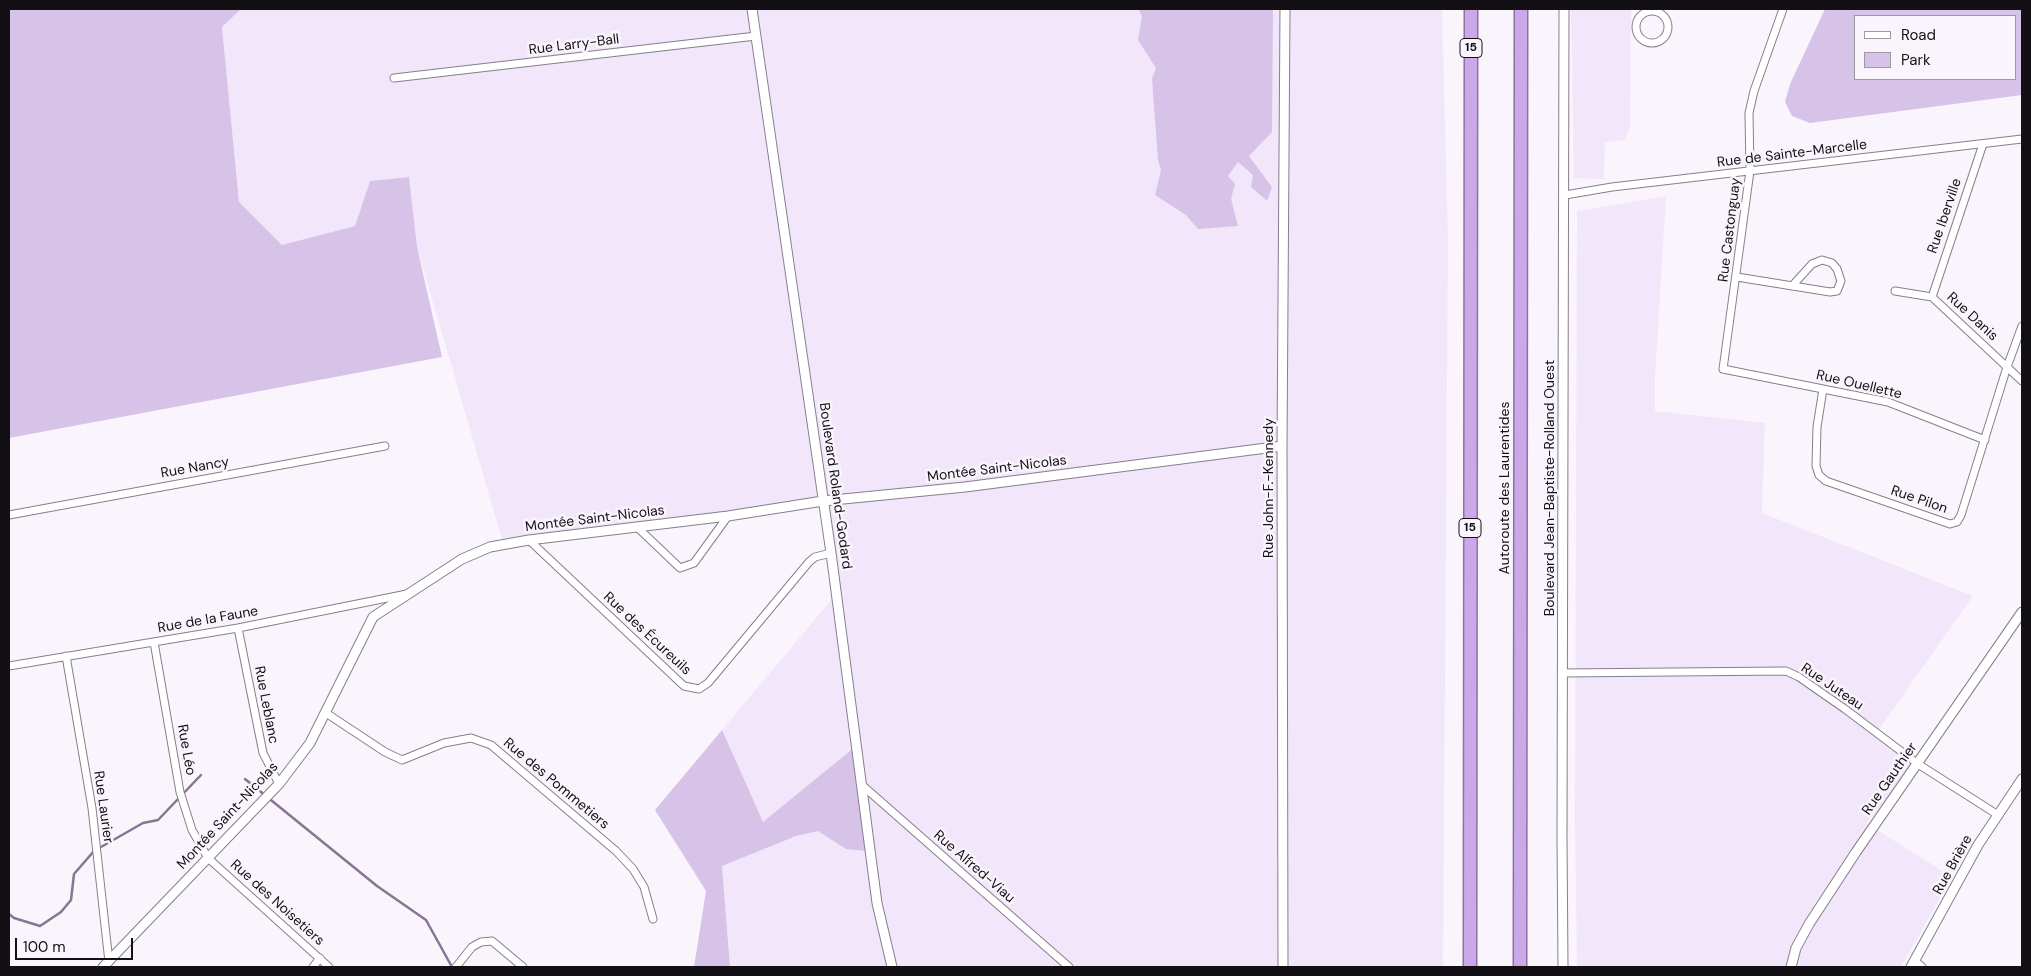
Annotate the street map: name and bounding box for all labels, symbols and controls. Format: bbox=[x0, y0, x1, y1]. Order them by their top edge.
legend bbox=[1854, 15, 2016, 80]
text: Road bbox=[1901, 25, 1936, 45]
street label: Rue Larry-Ball bbox=[528, 31, 620, 59]
road number: 15 bbox=[1460, 38, 1482, 58]
text: Park bbox=[1901, 50, 1931, 70]
street label: Rue de Sainte-Marcelle bbox=[1716, 136, 1868, 172]
street label: Rue Iberville bbox=[1924, 176, 1966, 256]
street label: Rue Castonguay bbox=[1715, 177, 1745, 283]
street label: Rue Danis bbox=[1943, 289, 2001, 345]
street label: Boulevard Jean-Baptiste-Rolland Ouest bbox=[1542, 360, 1558, 616]
street label: Rue Ouellette bbox=[1814, 367, 1904, 403]
street label: Boulevard Roland-Godard bbox=[815, 402, 855, 570]
street label: Autoroute des Laurentides bbox=[1497, 402, 1513, 574]
street label: Rue John-F.-Kennedy bbox=[1261, 418, 1277, 558]
street label: Montée Saint-Nicolas bbox=[926, 452, 1068, 486]
street label: Rue Nancy bbox=[160, 454, 230, 482]
street label: Rue Pilon bbox=[1888, 482, 1950, 518]
street label: Montée Saint-Nicolas bbox=[524, 502, 666, 536]
road number: 15 bbox=[1459, 518, 1481, 538]
street label: Rue des Écureuils bbox=[600, 589, 694, 679]
street label: Rue de la Faune bbox=[157, 603, 259, 637]
street label: Rue Juteau bbox=[1797, 660, 1867, 714]
street label: Rue Leblanc bbox=[250, 665, 282, 745]
street label: Rue Léo bbox=[173, 723, 199, 777]
street label: Rue des Pommetiers bbox=[500, 735, 612, 833]
street label: Rue Gauthier bbox=[1859, 740, 1921, 818]
street label: Montée Saint-Nicolas bbox=[174, 759, 282, 873]
street label: Rue Laurier bbox=[90, 770, 116, 844]
street label: Rue Alfred-Viau bbox=[930, 827, 1018, 907]
street label: Rue Brière bbox=[1930, 832, 1976, 898]
street label: Rue des Noisetiers bbox=[227, 856, 327, 950]
scale bar bbox=[18, 928, 135, 960]
text: 100 m bbox=[23, 937, 66, 957]

